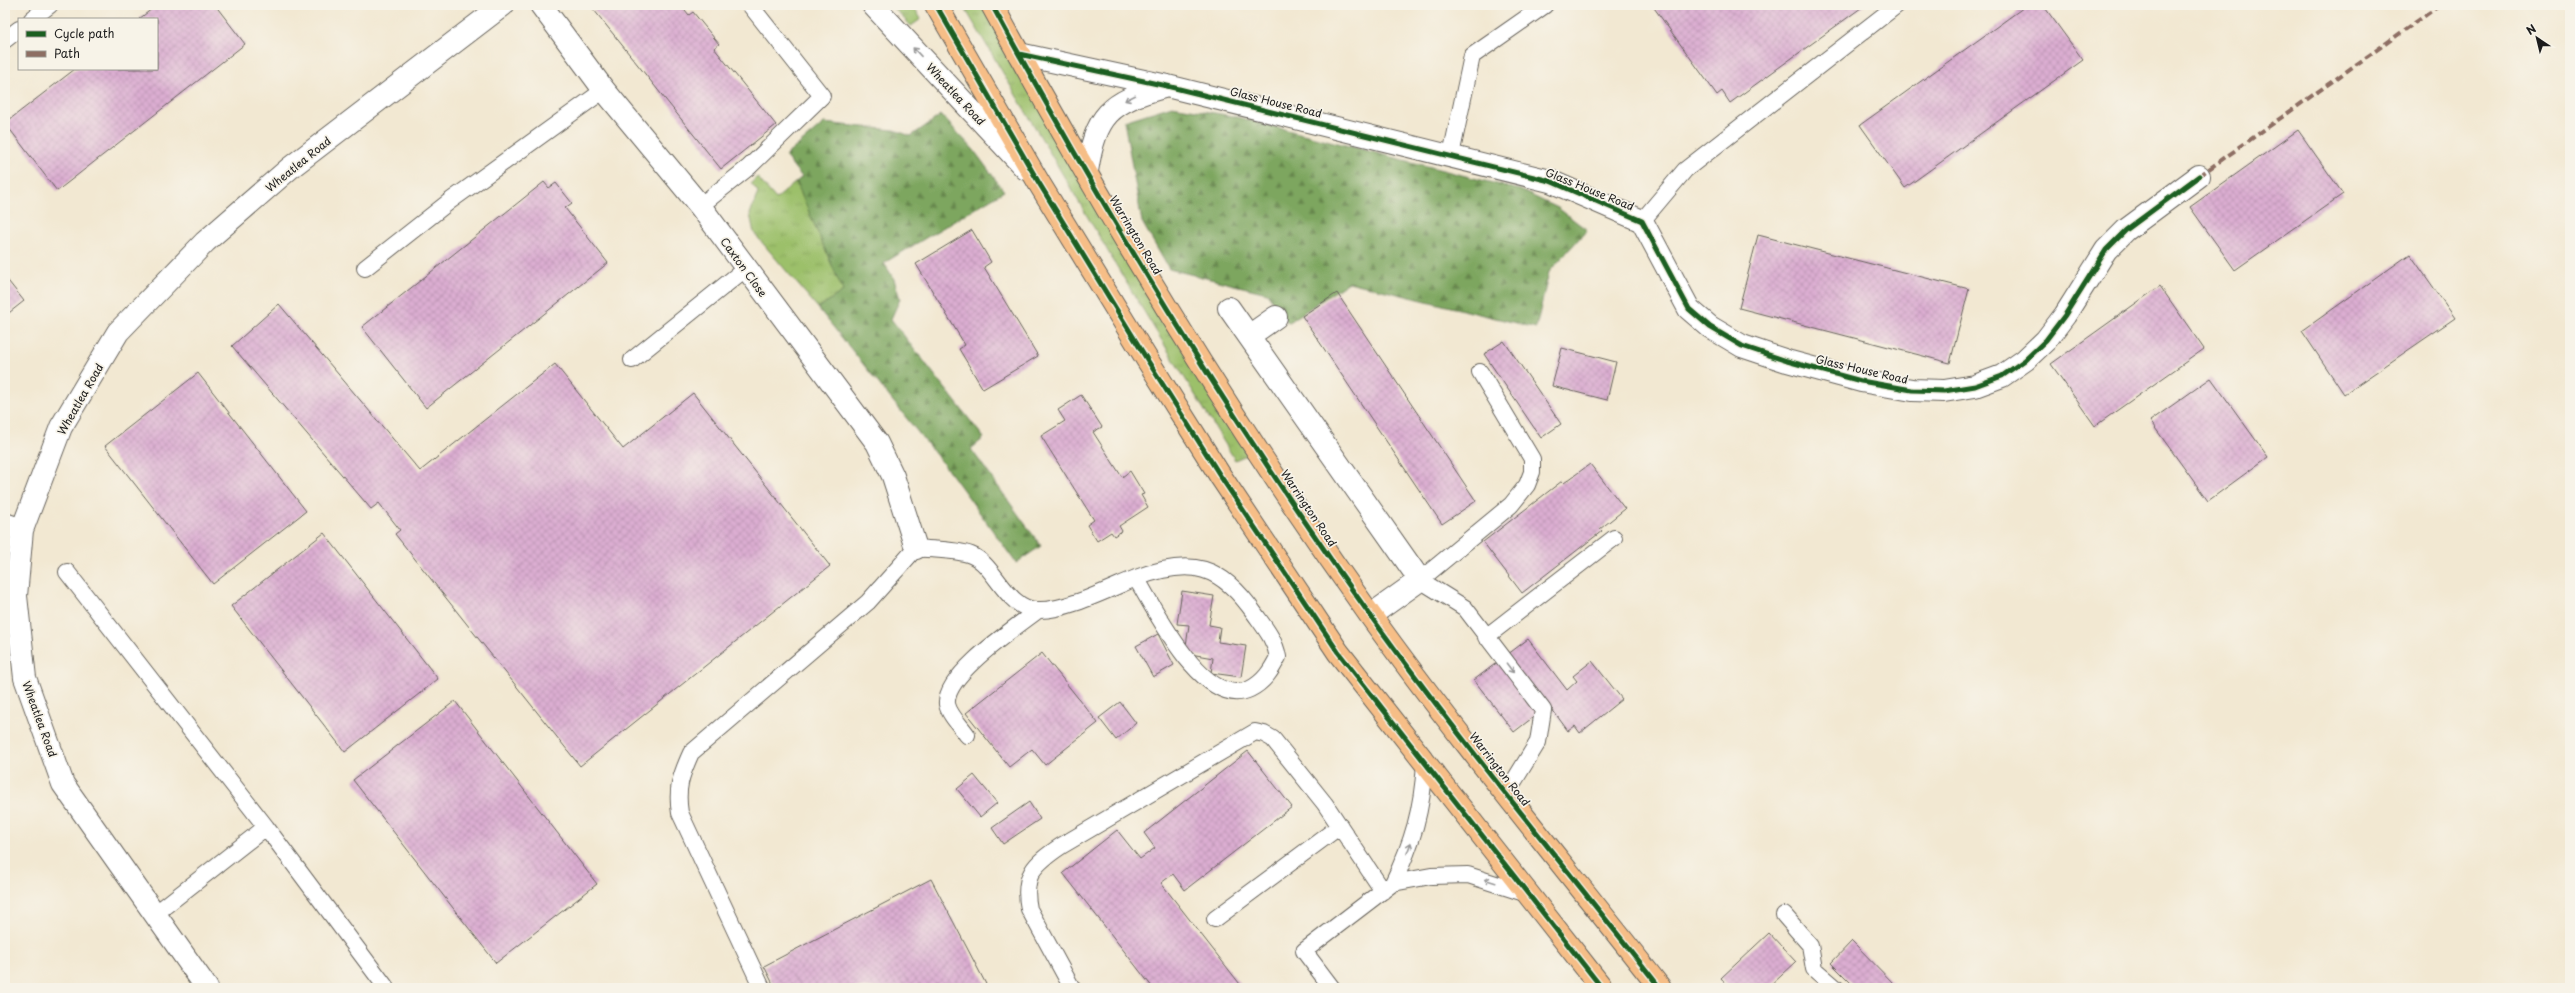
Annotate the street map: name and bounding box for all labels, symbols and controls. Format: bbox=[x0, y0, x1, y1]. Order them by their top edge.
legend bbox=[18, 18, 158, 70]
north arrow bbox=[2517, 18, 2557, 58]
text: N bbox=[2523, 20, 2540, 39]
text: Cycle path bbox=[54, 24, 115, 42]
text: Path bbox=[54, 44, 80, 62]
one-way arrow bbox=[912, 47, 922, 57]
street label: Wheatlea Road bbox=[923, 59, 989, 129]
street label: Glass House Road bbox=[1228, 82, 1324, 122]
one-way arrow bbox=[1124, 95, 1136, 102]
street label: Wheatlea Road bbox=[262, 132, 334, 196]
street label: Glass House Road bbox=[1543, 163, 1637, 215]
street label: Warrington Road bbox=[1106, 192, 1166, 278]
street label: Caxton Close bbox=[717, 234, 772, 300]
street label: Glass House Road bbox=[1814, 350, 1910, 388]
street label: Wheatlea Road bbox=[53, 360, 107, 438]
street label: Warrington Road bbox=[1277, 466, 1341, 550]
one-way arrow bbox=[1506, 662, 1515, 673]
street label: Wheatlea Road bbox=[18, 679, 62, 759]
street label: Warrington Road bbox=[1466, 728, 1534, 810]
one-way arrow bbox=[1406, 842, 1414, 854]
one-way arrow bbox=[1484, 877, 1497, 884]

